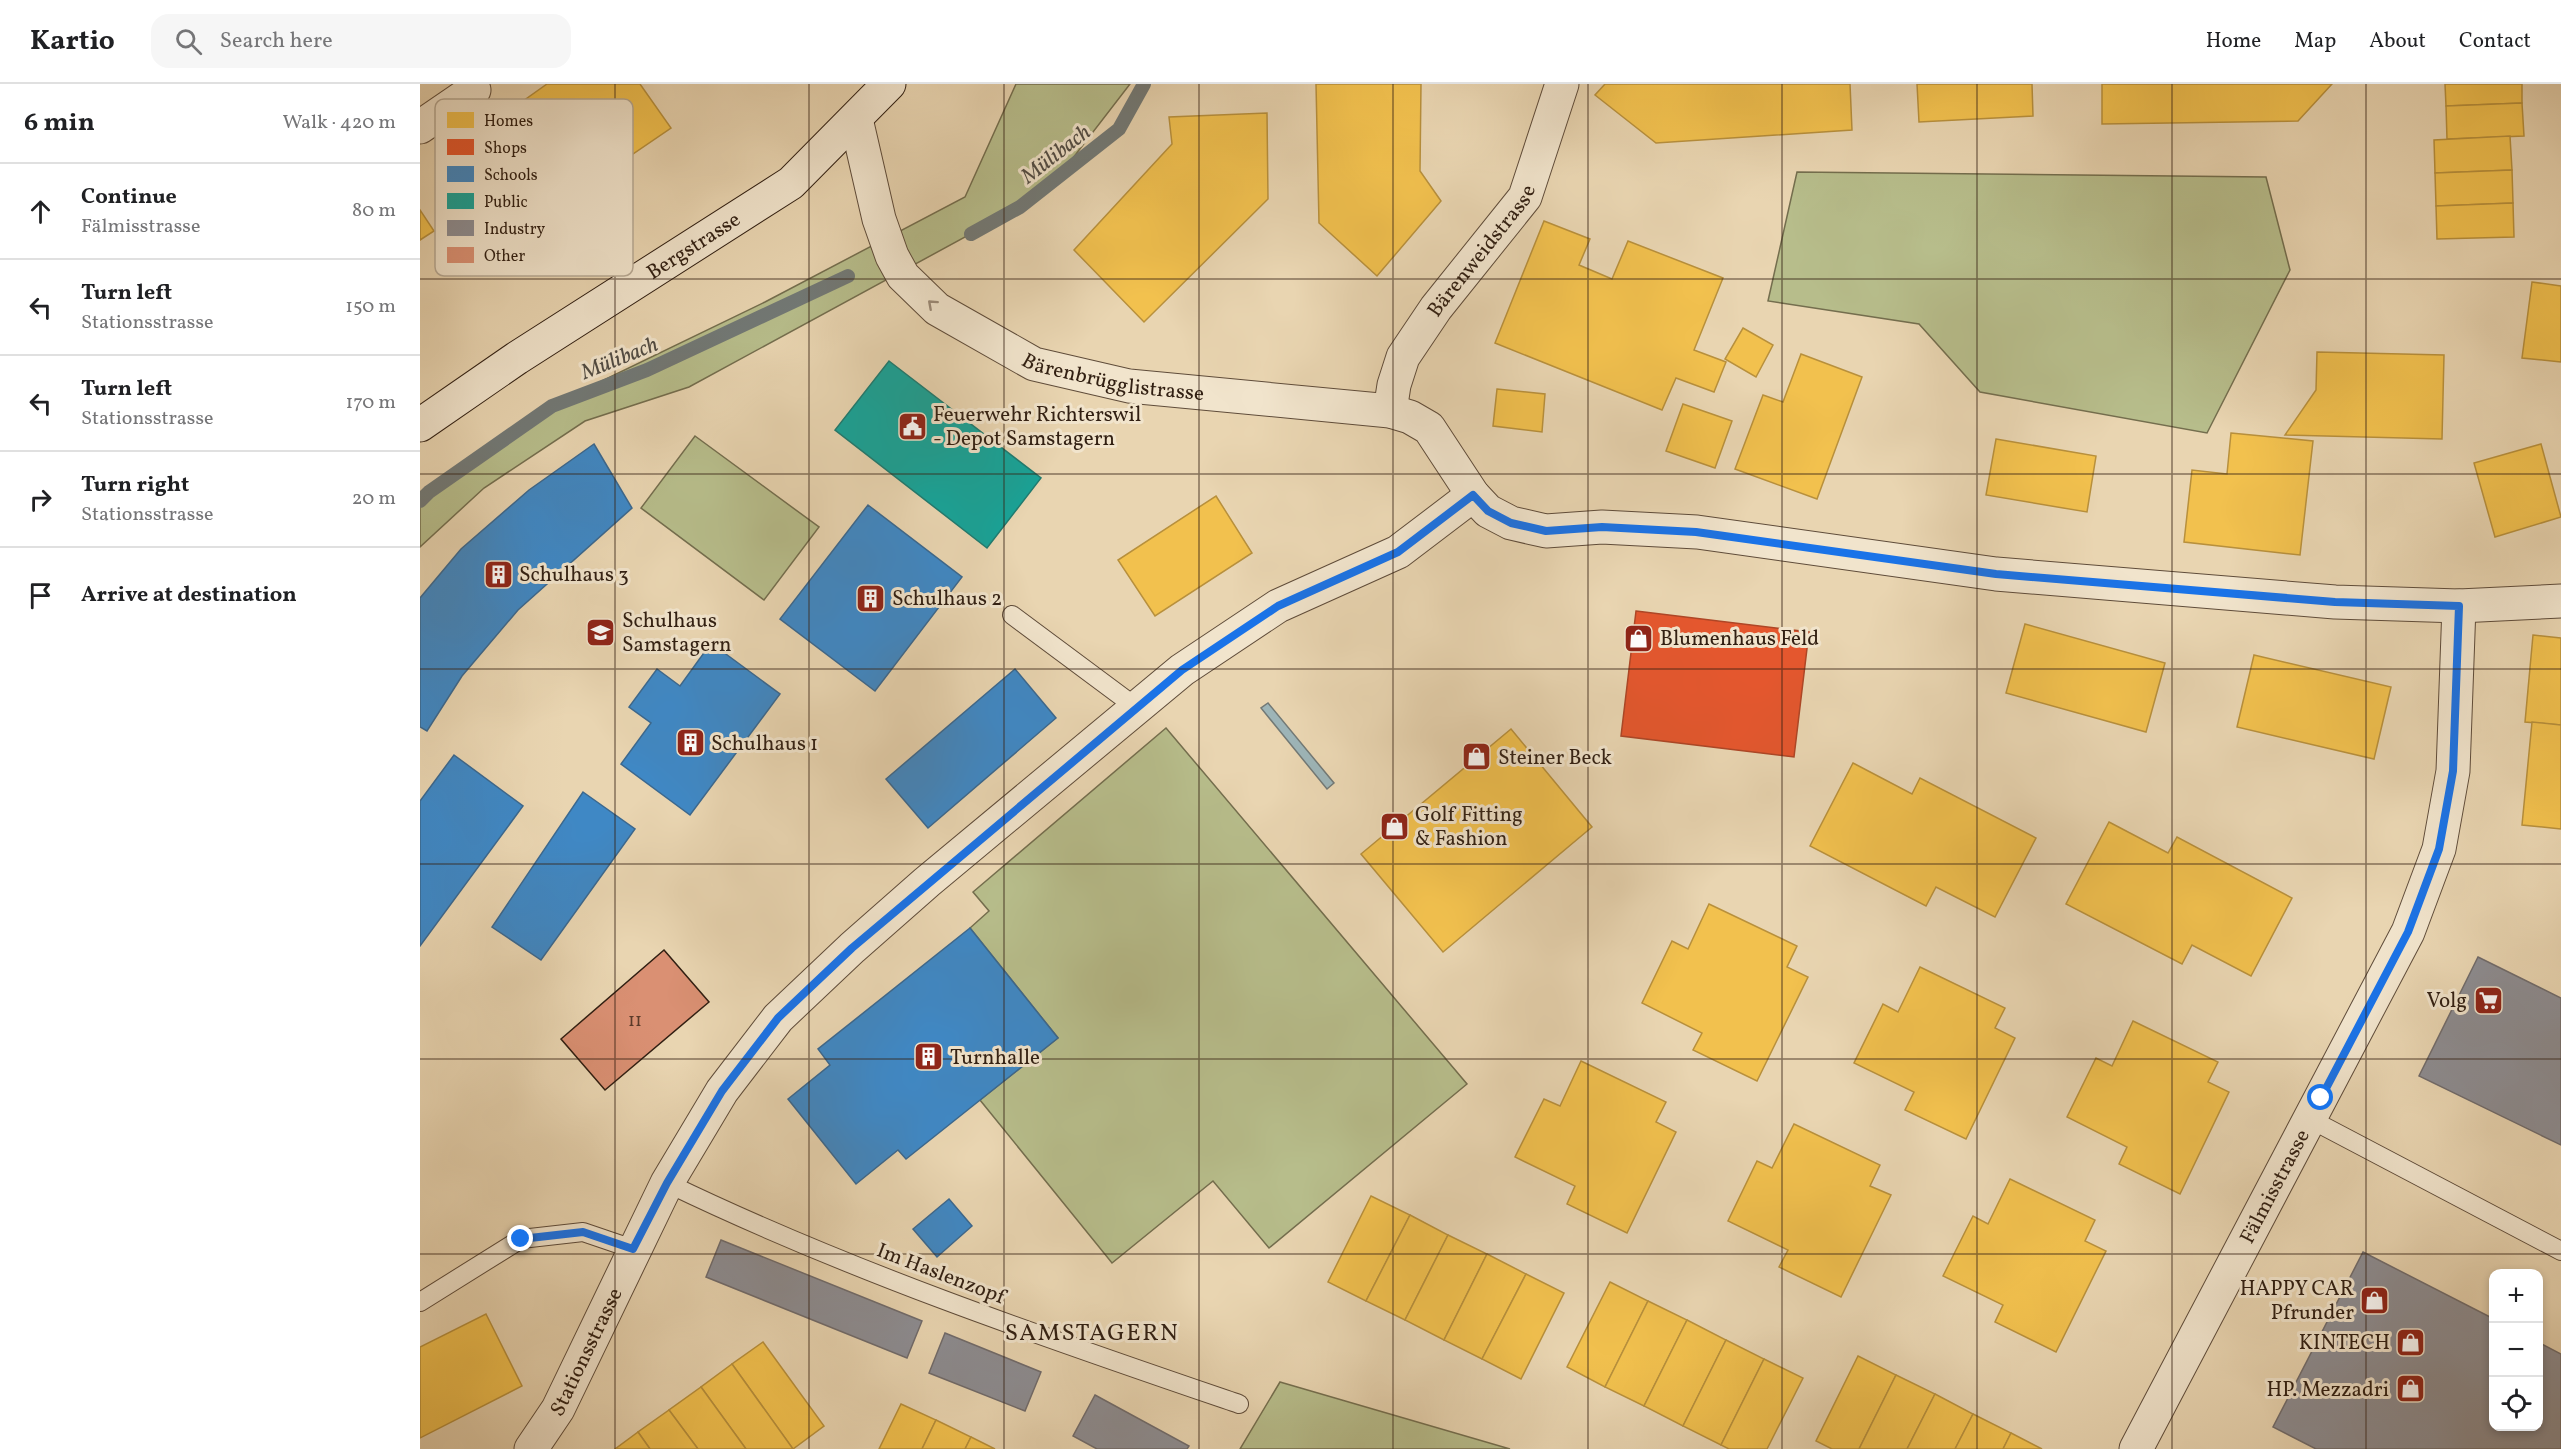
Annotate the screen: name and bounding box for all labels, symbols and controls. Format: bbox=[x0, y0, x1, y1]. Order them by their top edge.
search box bbox=[151, 14, 571, 68]
text: Kartio bbox=[30, 22, 115, 61]
icon: search bbox=[172, 25, 205, 58]
text: Search here bbox=[220, 26, 333, 57]
text: Home bbox=[2206, 27, 2261, 56]
text: Map bbox=[2294, 27, 2336, 56]
text: About bbox=[2369, 27, 2426, 56]
text: Contact bbox=[2459, 27, 2531, 56]
legend bbox=[435, 99, 633, 276]
text: 6 min bbox=[24, 105, 95, 141]
text: Walk · 420 m bbox=[282, 109, 396, 137]
text: Homes bbox=[484, 111, 533, 133]
water label: Mülibach bbox=[1014, 118, 1098, 193]
text: Shops bbox=[484, 138, 527, 160]
text: Schools bbox=[484, 165, 538, 187]
text: Continue bbox=[81, 182, 177, 213]
street label: Bärenweidstrasse bbox=[1421, 182, 1544, 323]
text: Public bbox=[484, 192, 528, 214]
icon: ahead bbox=[24, 195, 57, 228]
text: 80 m bbox=[352, 197, 396, 225]
street label: Bergstrasse bbox=[641, 206, 747, 288]
text: Fälmisstrasse bbox=[81, 213, 200, 241]
text: Industry bbox=[484, 219, 545, 241]
text: Other bbox=[484, 246, 525, 268]
text: Turn left bbox=[81, 278, 172, 309]
icon: left bbox=[24, 291, 57, 324]
text: 150 m bbox=[345, 293, 396, 321]
one-way arrow bbox=[929, 300, 939, 311]
text: Stationsstrasse bbox=[81, 309, 213, 337]
water label: Mülibach bbox=[576, 330, 663, 389]
street label: Bärenbrügglistrasse bbox=[1016, 347, 1205, 409]
text: Turn left bbox=[81, 374, 172, 405]
icon: left bbox=[24, 387, 57, 420]
text: 170 m bbox=[346, 389, 396, 417]
place label: Feuerwehr Richterswil - Depot Samstagern bbox=[933, 401, 1141, 454]
text: Stationsstrasse bbox=[81, 405, 213, 433]
public building icon: Feuerwehr Richterswil - Depot Samstagern bbox=[896, 410, 928, 442]
text: Turn right bbox=[81, 470, 189, 501]
icon: right bbox=[24, 483, 57, 516]
text: 20 m bbox=[352, 485, 396, 513]
text: Stationsstrasse bbox=[81, 501, 213, 529]
building icon: Schulhaus 3 bbox=[482, 558, 514, 590]
place label: Schulhaus 3 bbox=[519, 561, 629, 590]
icon: arrive bbox=[24, 579, 57, 612]
text: Arrive at destination bbox=[81, 580, 297, 611]
building icon: Schulhaus 2 bbox=[855, 582, 887, 614]
place label: Schulhaus 2 bbox=[892, 585, 1002, 614]
place label: Schulhaus Samstagern bbox=[622, 607, 731, 660]
school or university icon: Schulhaus Samstagern bbox=[585, 616, 617, 648]
shop icon: Blumenhaus Feld bbox=[1623, 622, 1655, 654]
place label: Blumenhaus Feld bbox=[1660, 625, 1819, 654]
building icon: Schulhaus 1 bbox=[674, 727, 706, 759]
place label: Schulhaus 1 bbox=[711, 730, 818, 759]
shop icon: Steiner Beck bbox=[1461, 741, 1493, 773]
place label: Steiner Beck bbox=[1498, 744, 1612, 773]
place label: Golf Fitting & Fashion bbox=[1415, 801, 1523, 854]
shop icon: Golf Fitting & Fashion bbox=[1378, 810, 1410, 842]
supermarket icon: Volg bbox=[2472, 984, 2504, 1016]
place label: Volg bbox=[2427, 987, 2467, 1016]
house number: 11 bbox=[628, 1009, 642, 1034]
building icon: Turnhalle bbox=[913, 1041, 945, 1073]
place label: Turnhalle bbox=[950, 1044, 1040, 1073]
route start bbox=[2307, 1084, 2333, 1110]
street label: Fälmisstrasse bbox=[2234, 1125, 2318, 1249]
route end bbox=[507, 1225, 533, 1251]
street label: Im Haslenzopf bbox=[872, 1237, 1010, 1313]
map controls bbox=[2489, 1269, 2543, 1431]
button: + bbox=[2489, 1269, 2543, 1323]
place label: HAPPY CAR Pfrunder bbox=[2240, 1275, 2354, 1328]
street label: Stationsstrasse bbox=[544, 1283, 630, 1423]
shop icon: HAPPY CAR Pfrunder bbox=[2359, 1284, 2391, 1316]
district label: SAMSTAGERN bbox=[1005, 1317, 1179, 1351]
button: − bbox=[2489, 1323, 2543, 1377]
shop icon: KINTECH bbox=[2395, 1326, 2427, 1358]
place label: KINTECH bbox=[2299, 1329, 2390, 1358]
shop icon: HP. Mezzadri bbox=[2394, 1373, 2426, 1405]
place label: HP. Mezzadri bbox=[2266, 1376, 2389, 1405]
button: locate bbox=[2489, 1377, 2543, 1431]

